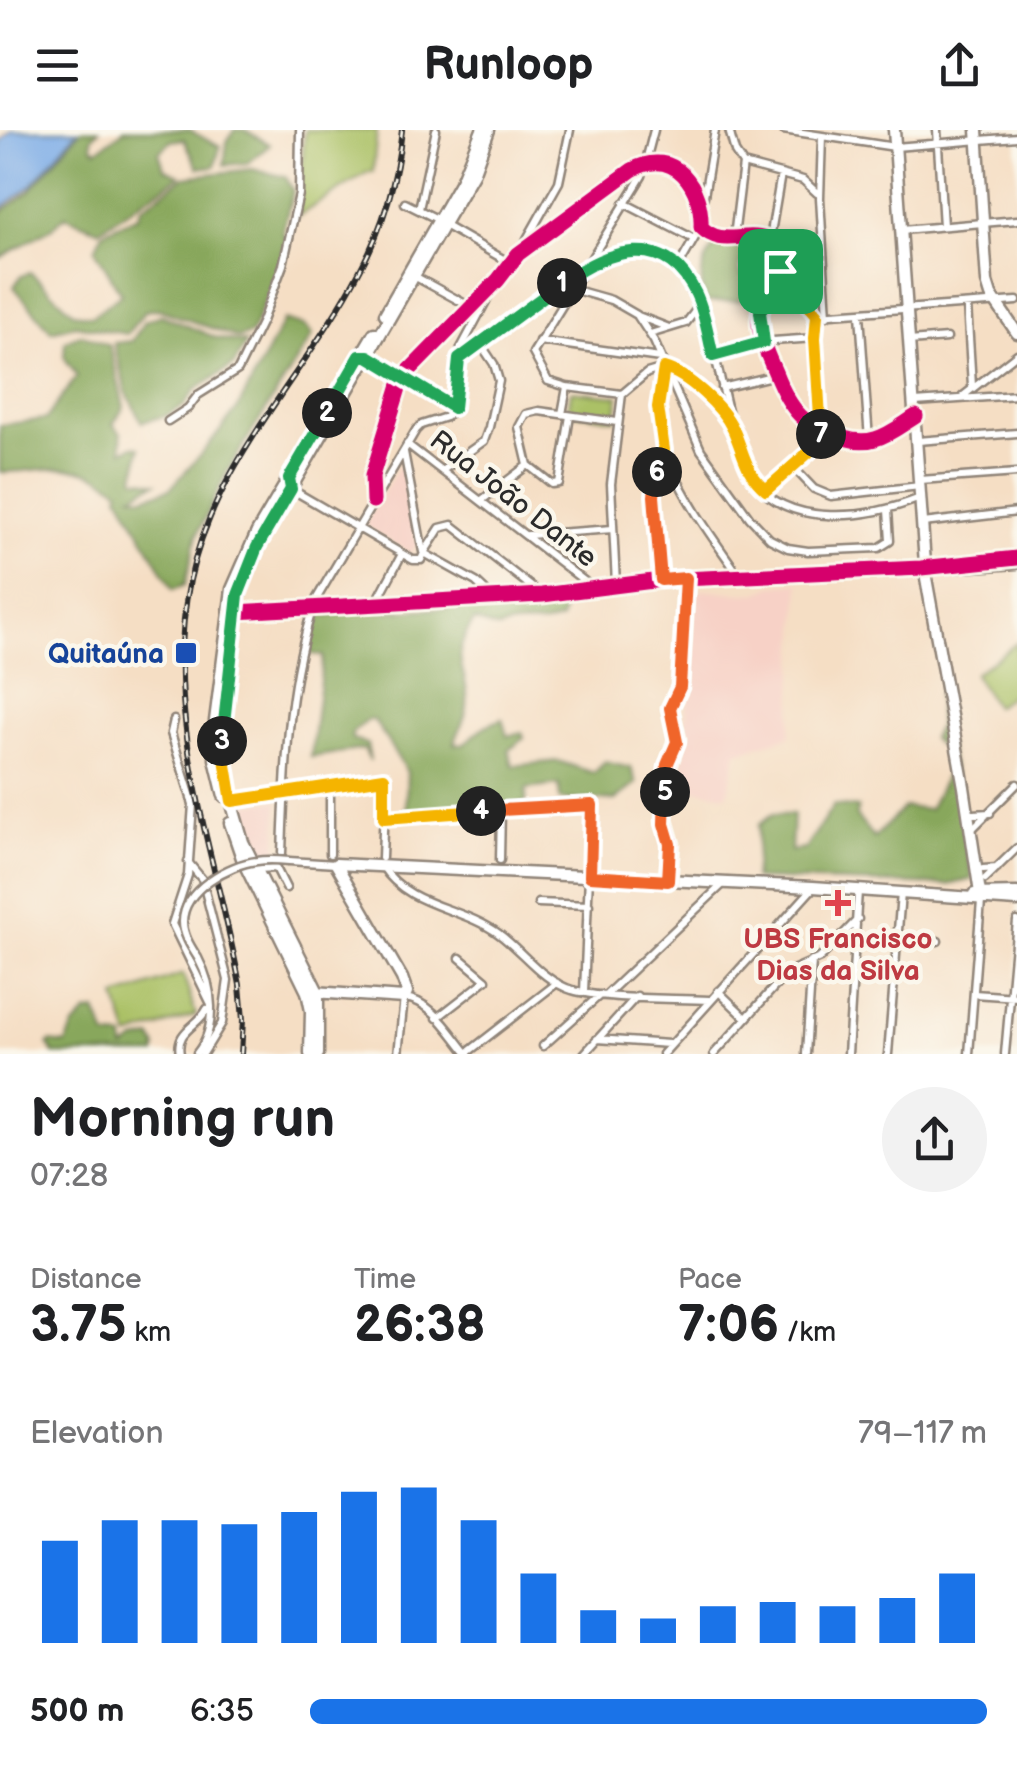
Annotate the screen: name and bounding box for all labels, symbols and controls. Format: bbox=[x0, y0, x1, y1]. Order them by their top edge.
icon: menu bbox=[30, 38, 85, 93]
text: Runloop bbox=[424, 38, 593, 93]
icon: share bbox=[932, 38, 987, 93]
pin bbox=[738, 229, 823, 314]
icon: arrive bbox=[753, 244, 808, 299]
pin: 1 bbox=[537, 258, 587, 308]
text: 1 bbox=[556, 266, 568, 299]
pin: 2 bbox=[302, 388, 352, 438]
text: 2 bbox=[319, 396, 335, 429]
pin: 7 bbox=[796, 409, 846, 459]
text: 7 bbox=[813, 417, 829, 450]
street label: Rua João Dante bbox=[423, 424, 603, 575]
pin: 6 bbox=[632, 447, 682, 497]
text: 6 bbox=[649, 455, 665, 488]
place label: Quitaúna bbox=[48, 638, 164, 671]
marker: Quitaúna bbox=[173, 640, 199, 666]
pin: 3 bbox=[197, 716, 247, 766]
text: 3 bbox=[214, 724, 230, 757]
pin: 5 bbox=[640, 767, 690, 817]
text: 5 bbox=[657, 775, 673, 808]
pin: 4 bbox=[456, 786, 506, 836]
text: 4 bbox=[473, 794, 489, 827]
marker: UBS Francisco Dias da Silva bbox=[825, 890, 851, 916]
place label: UBS Francisco Dias da Silva bbox=[744, 923, 932, 988]
text: Morning run bbox=[30, 1086, 335, 1153]
button: share bbox=[882, 1087, 987, 1192]
text: 07:28 bbox=[30, 1157, 109, 1196]
text: Distance bbox=[30, 1263, 142, 1296]
text: Time bbox=[354, 1263, 416, 1296]
text: Pace bbox=[678, 1263, 742, 1296]
text: 3.75 bbox=[30, 1296, 127, 1356]
text: 26:38 bbox=[354, 1296, 486, 1356]
text: 7:06 bbox=[678, 1296, 779, 1356]
text: km bbox=[127, 1316, 171, 1349]
text: /km bbox=[779, 1316, 836, 1349]
text: Elevation bbox=[30, 1414, 163, 1453]
text: 79–117 m bbox=[858, 1414, 987, 1453]
text: 500 m bbox=[30, 1692, 124, 1731]
text: 6:35 bbox=[190, 1692, 254, 1731]

